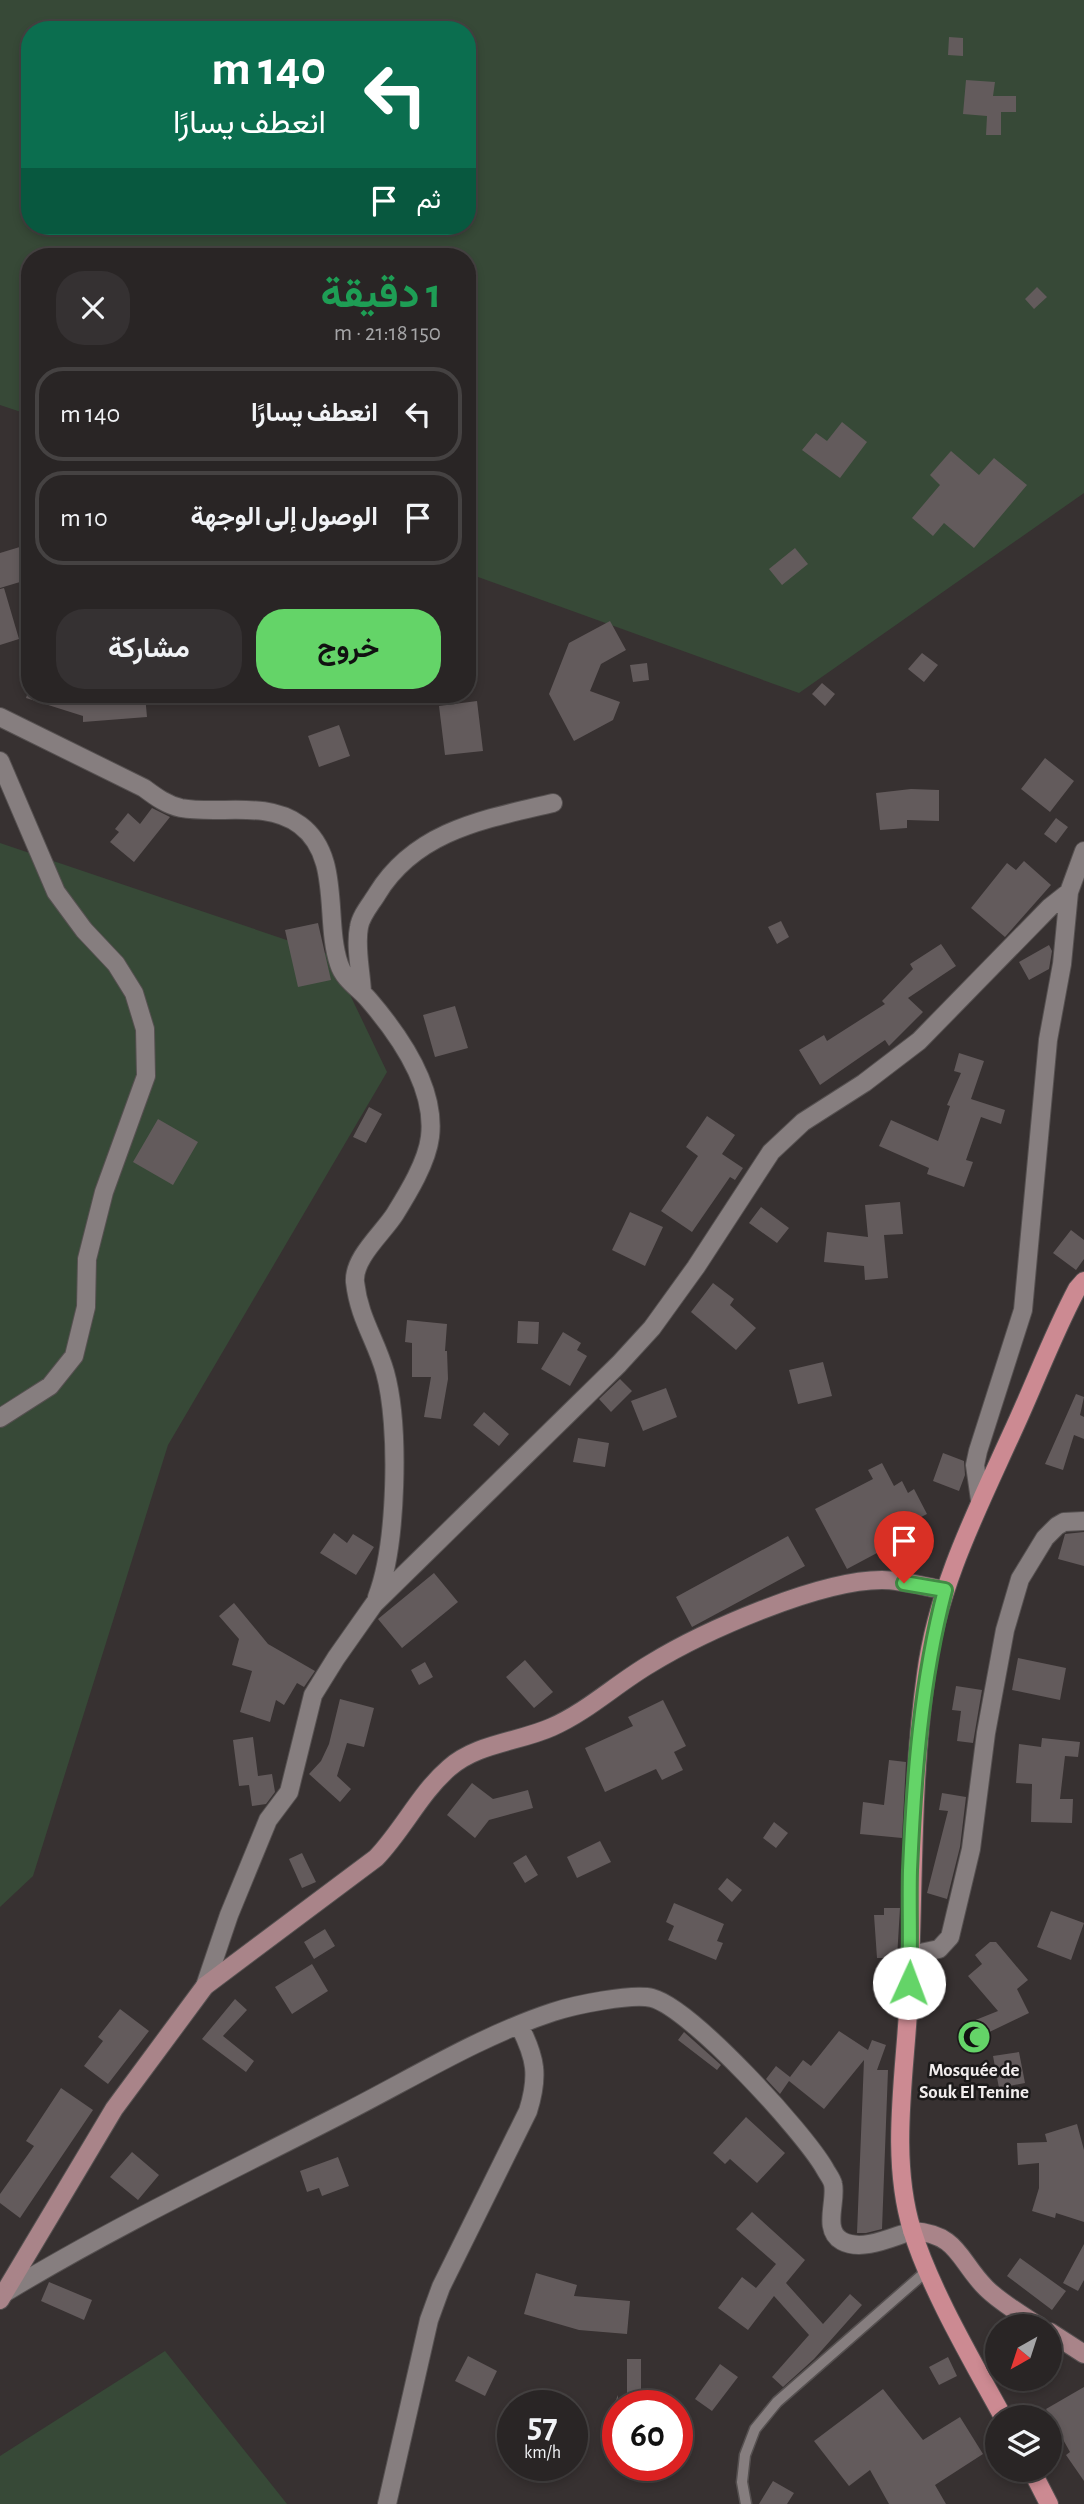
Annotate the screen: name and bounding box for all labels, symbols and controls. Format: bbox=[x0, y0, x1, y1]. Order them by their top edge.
text: 140 m bbox=[211, 45, 326, 94]
icon: left bbox=[350, 49, 441, 140]
text: انعطف يسارًا bbox=[173, 107, 326, 139]
icon: arrive bbox=[365, 182, 403, 220]
text: ثم bbox=[417, 187, 441, 213]
button: close bbox=[56, 271, 130, 345]
text: 1 دقيقة bbox=[321, 273, 441, 315]
text: 150 m · 21:18 bbox=[334, 322, 441, 345]
icon: left bbox=[399, 395, 437, 433]
text: انعطف يسارًا bbox=[251, 400, 378, 426]
text: 140 m bbox=[60, 401, 120, 427]
icon: arrive bbox=[399, 499, 437, 537]
text: الوصول إلى الوجهة bbox=[190, 504, 378, 530]
text: 10 m bbox=[60, 505, 108, 531]
button: مشاركة bbox=[56, 609, 242, 689]
button: خروج bbox=[256, 609, 441, 689]
pin bbox=[874, 1511, 934, 1583]
icon: arrive bbox=[885, 1522, 923, 1560]
position arrow bbox=[872, 1946, 946, 2020]
mosque icon: Mosquée de Souk El Tenine bbox=[955, 2018, 993, 2056]
place label: Mosquée de Souk El Tenine bbox=[919, 2061, 1029, 2102]
north arrow bbox=[985, 2314, 1062, 2390]
map controls bbox=[985, 2314, 1062, 2482]
speed limit sign: 60 bbox=[602, 2390, 693, 2481]
button: layers bbox=[985, 2405, 1062, 2482]
text: 57 bbox=[527, 2409, 558, 2444]
text: km/h bbox=[524, 2444, 561, 2462]

